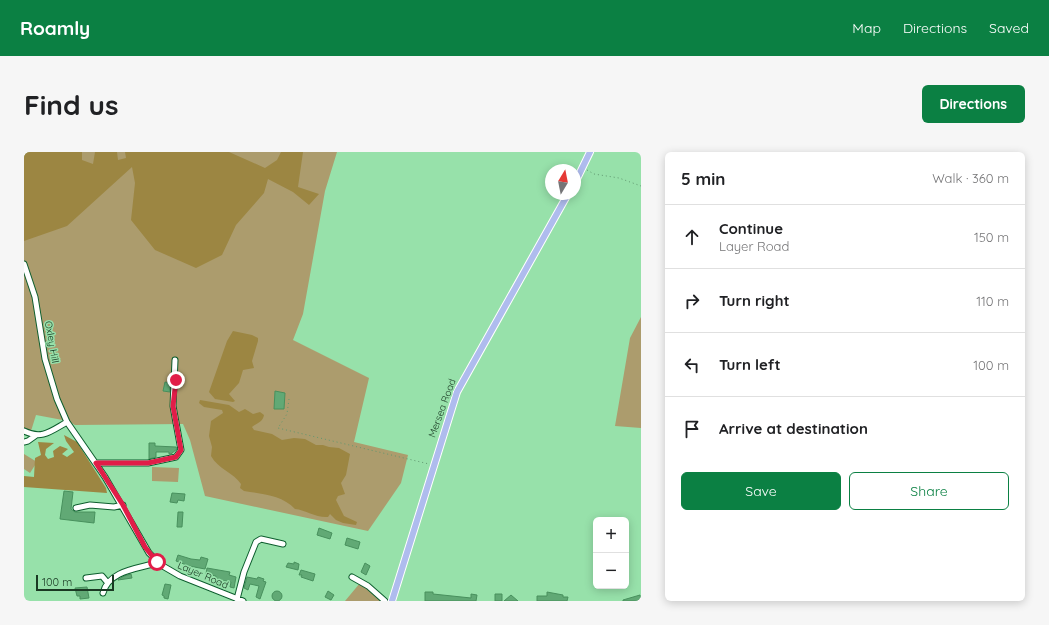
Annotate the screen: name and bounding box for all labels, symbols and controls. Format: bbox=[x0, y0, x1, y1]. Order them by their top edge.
text: Roamly bbox=[20, 16, 90, 40]
text: Map bbox=[852, 19, 881, 37]
text: Directions bbox=[903, 19, 967, 37]
text: Saved bbox=[989, 19, 1029, 37]
button: Directions bbox=[922, 85, 1025, 123]
text: Find us bbox=[24, 87, 118, 122]
north arrow bbox=[545, 164, 581, 200]
text: 5 min bbox=[681, 168, 725, 189]
text: Walk · 360 m bbox=[932, 170, 1009, 186]
text: Continue bbox=[719, 219, 783, 238]
icon: ahead bbox=[681, 226, 703, 248]
text: 150 m bbox=[974, 229, 1009, 245]
text: Layer Road bbox=[719, 238, 789, 254]
icon: right bbox=[681, 290, 703, 312]
text: Turn right bbox=[719, 291, 790, 310]
text: 110 m bbox=[976, 293, 1009, 309]
street label: Oxley Hill bbox=[42, 320, 62, 364]
icon: left bbox=[681, 354, 703, 376]
text: Turn left bbox=[719, 355, 781, 374]
text: 100 m bbox=[973, 357, 1009, 373]
route end bbox=[167, 371, 185, 389]
street label: Mersea Road bbox=[425, 377, 459, 439]
icon: arrive bbox=[681, 418, 703, 440]
text: Arrive at destination bbox=[719, 419, 868, 438]
button: Save bbox=[681, 472, 841, 510]
button: Share bbox=[849, 472, 1009, 510]
map controls bbox=[593, 517, 629, 589]
button: + bbox=[593, 517, 629, 553]
route start bbox=[148, 553, 166, 571]
button: − bbox=[593, 553, 629, 589]
street label: Layer Road bbox=[176, 558, 230, 592]
scale bar bbox=[36, 573, 114, 592]
text: 100 m bbox=[42, 575, 72, 589]

